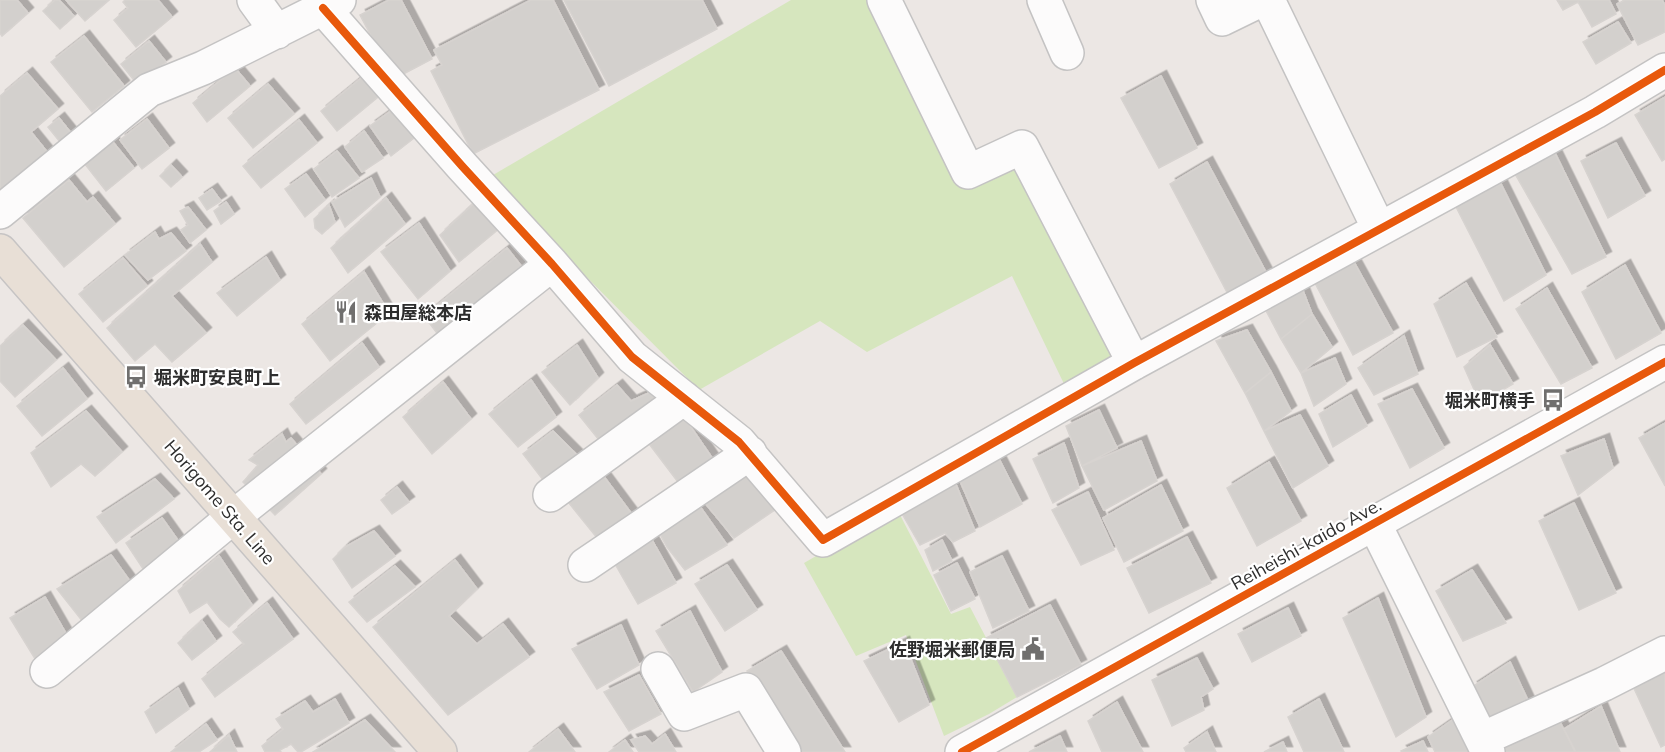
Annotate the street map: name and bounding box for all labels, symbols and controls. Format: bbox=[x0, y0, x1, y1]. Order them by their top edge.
restaurant icon: 森田屋総本店 bbox=[333, 299, 359, 325]
place label: 森田屋総本店 bbox=[364, 301, 472, 324]
bus stop icon: 堀米町安良町上 bbox=[123, 364, 149, 390]
place label: 堀米町安良町上 bbox=[154, 366, 280, 389]
bus stop icon: 堀米町横手 bbox=[1540, 387, 1566, 413]
place label: 堀米町横手 bbox=[1445, 389, 1535, 412]
street label: Horigome Sta. Line bbox=[160, 435, 280, 569]
street label: Reiheishi-kaido Ave. bbox=[1227, 493, 1385, 595]
public building icon: 佐野堀米郵便局 bbox=[1020, 636, 1046, 662]
place label: 佐野堀米郵便局 bbox=[889, 638, 1015, 661]

